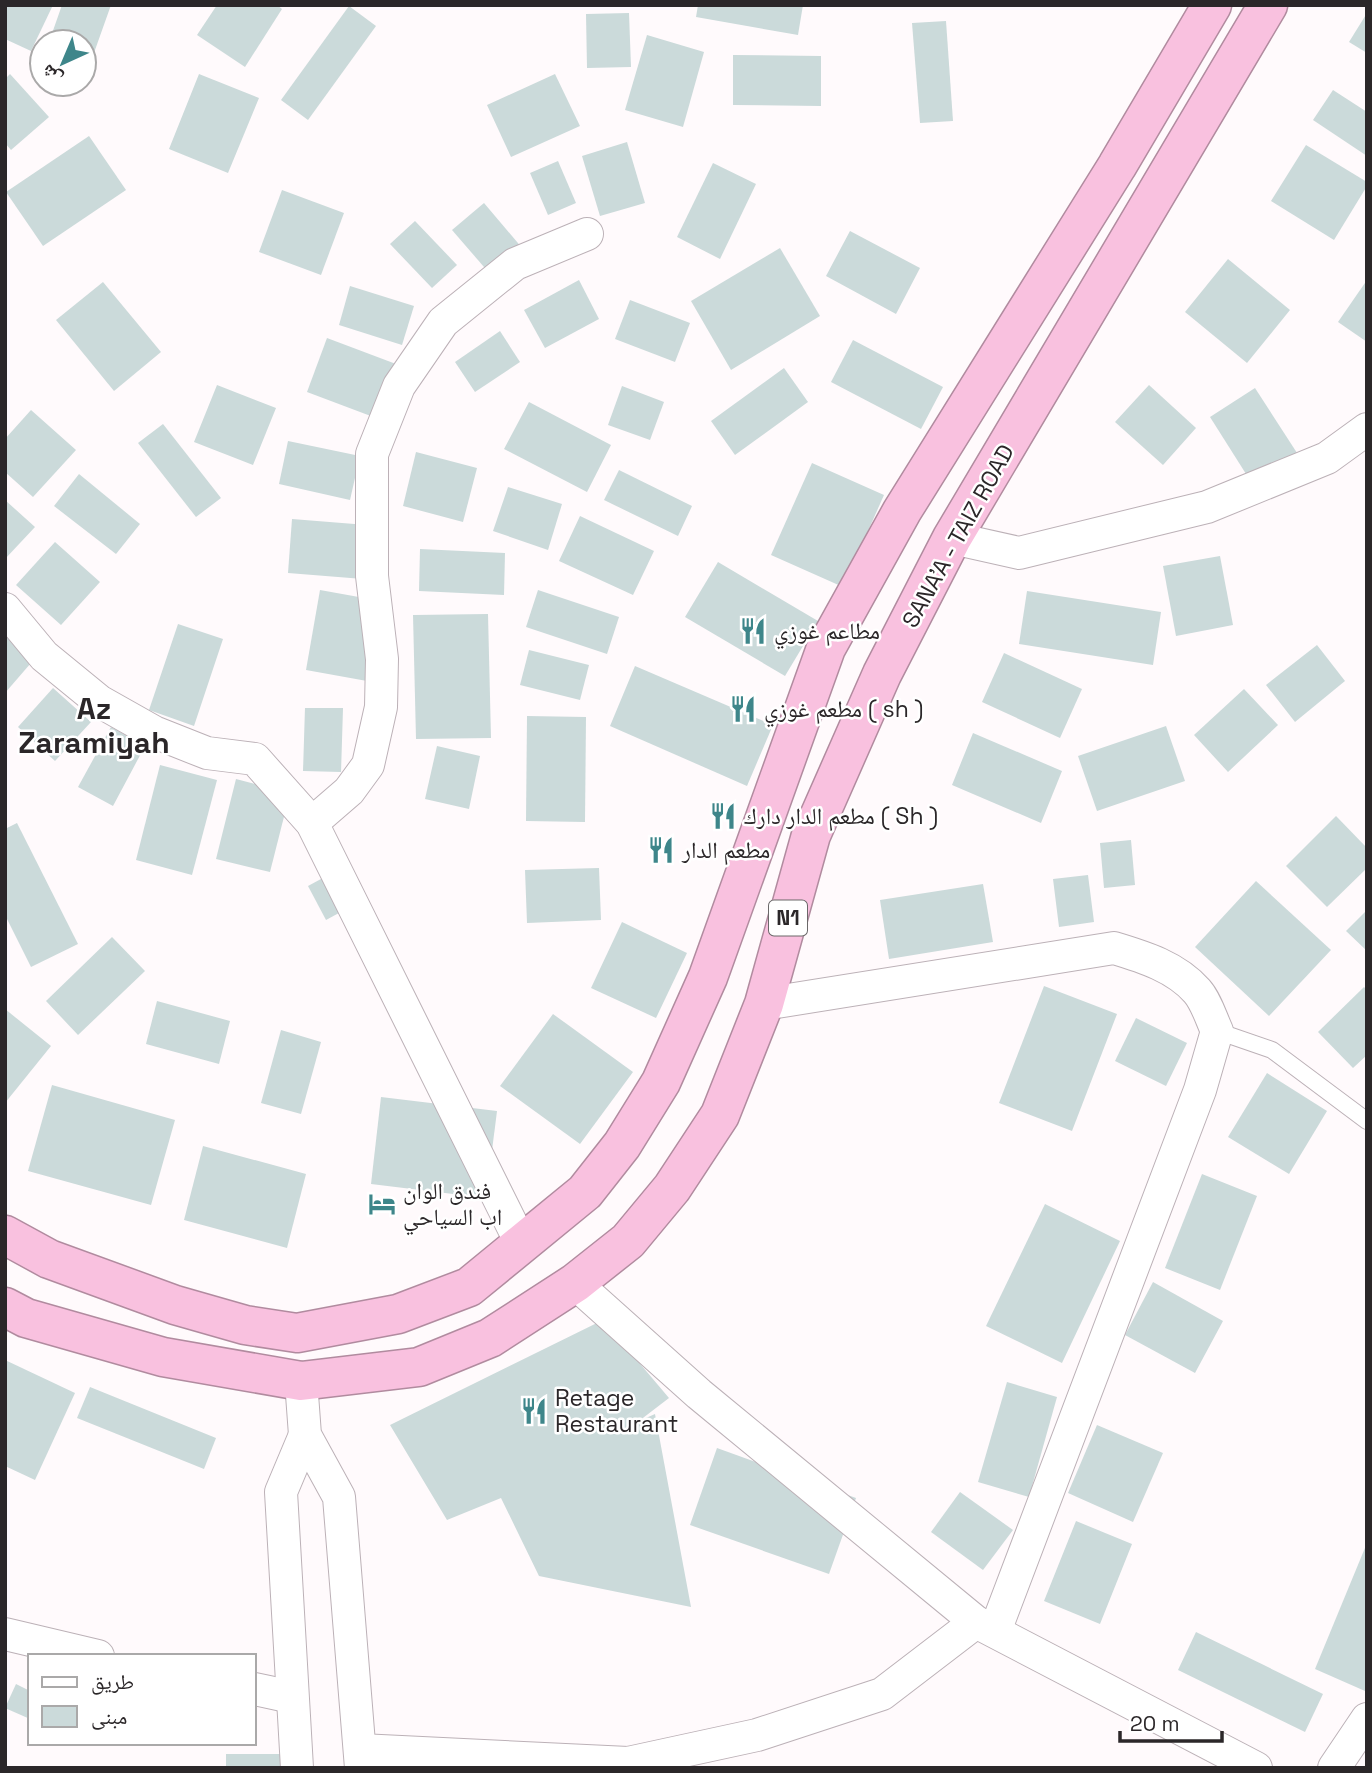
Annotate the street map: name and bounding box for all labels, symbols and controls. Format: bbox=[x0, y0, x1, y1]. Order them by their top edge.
north arrow bbox=[28, 28, 98, 98]
text: ش bbox=[36, 59, 67, 91]
street label: SANA'A - TAIZ ROAD bbox=[895, 439, 1021, 633]
restaurant icon: مطاعم غوزي bbox=[738, 616, 768, 646]
place label: مطاعم غوزي bbox=[774, 616, 880, 650]
district label: Az Zaramiyah bbox=[18, 689, 170, 762]
restaurant icon: مطعم غوزي ( sh ) bbox=[728, 694, 758, 724]
place label: مطعم غوزي ( sh ) bbox=[764, 694, 923, 728]
restaurant icon: مطعم الدار دارك ( Sh ) bbox=[708, 801, 738, 831]
place label: مطعم الدار دارك ( Sh ) bbox=[744, 801, 938, 832]
restaurant icon: مطعم الدار bbox=[646, 835, 676, 865]
place label: مطعم الدار bbox=[681, 835, 770, 866]
road number: N1 bbox=[769, 900, 807, 936]
place label: فندق الوان اب السياحي bbox=[403, 1176, 502, 1236]
hotel icon: فندق الوان اب السياحي bbox=[367, 1189, 397, 1219]
place label: Retage Restaurant bbox=[555, 1383, 678, 1439]
restaurant icon: Retage Restaurant bbox=[519, 1396, 549, 1426]
legend bbox=[28, 1654, 256, 1745]
text: طريق bbox=[91, 1668, 134, 1695]
scale bar bbox=[1120, 1700, 1222, 1744]
text: مبنى bbox=[91, 1703, 127, 1730]
text: 20 m bbox=[1130, 1710, 1180, 1737]

